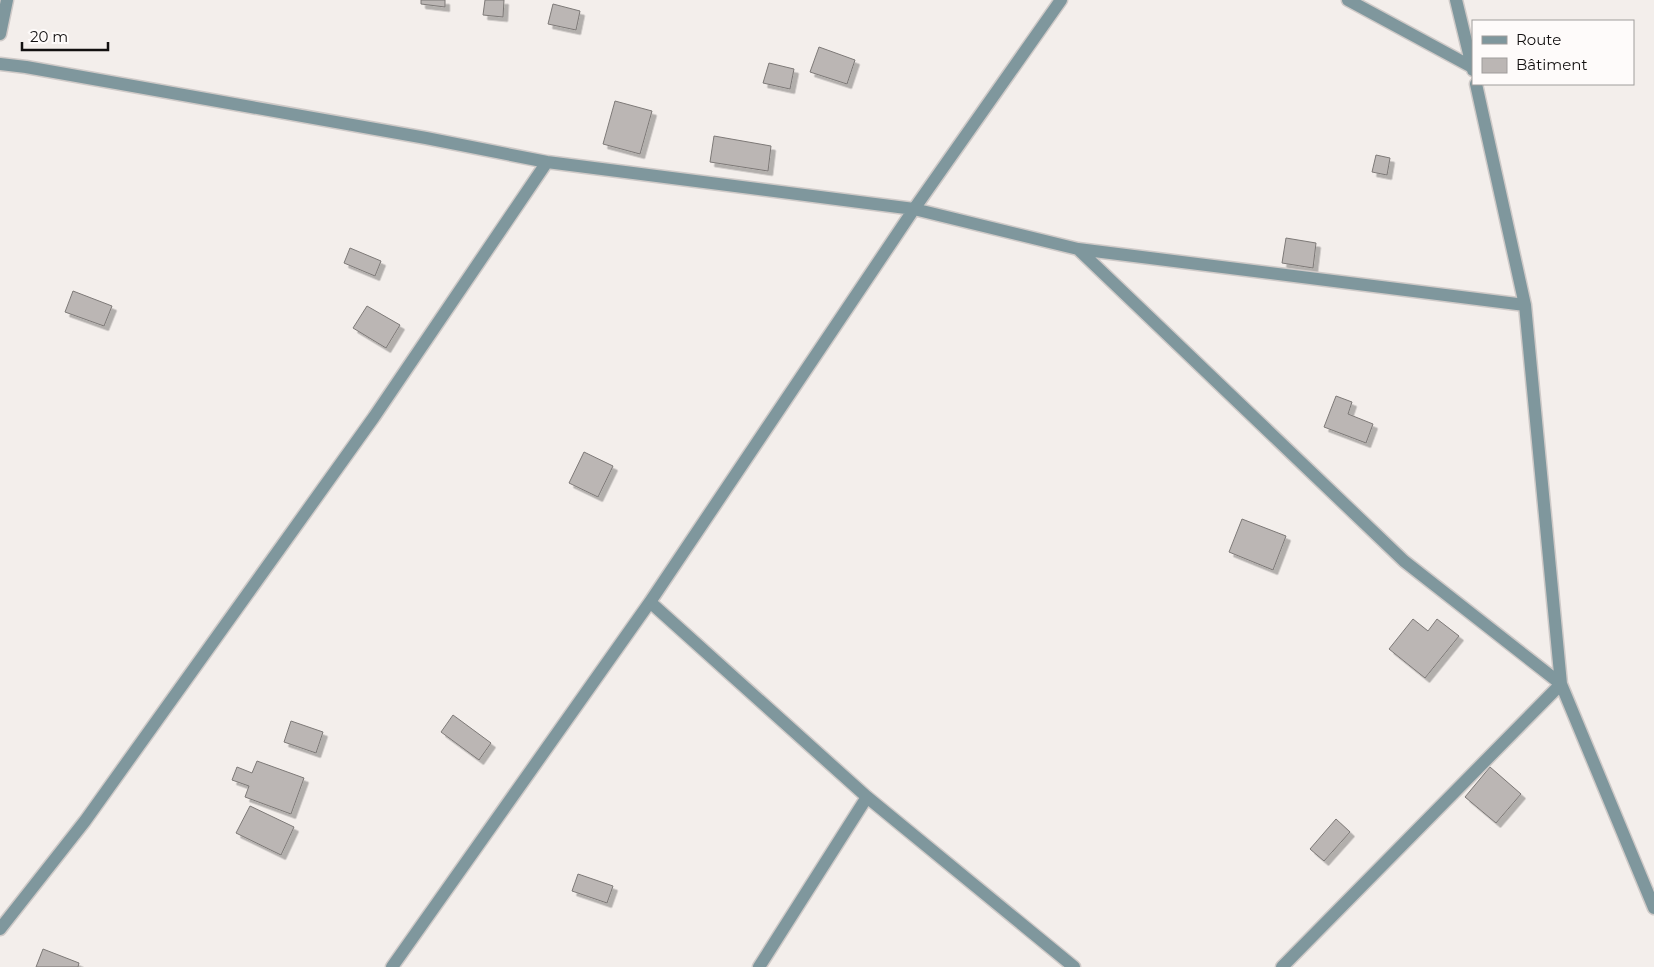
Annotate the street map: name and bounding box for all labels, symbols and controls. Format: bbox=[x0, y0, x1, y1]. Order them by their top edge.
scale bar bbox=[22, 20, 109, 52]
legend bbox=[1472, 20, 1634, 85]
text: 20 m bbox=[30, 27, 68, 46]
text: Route bbox=[1516, 30, 1561, 49]
text: Bâtiment bbox=[1516, 55, 1588, 74]

